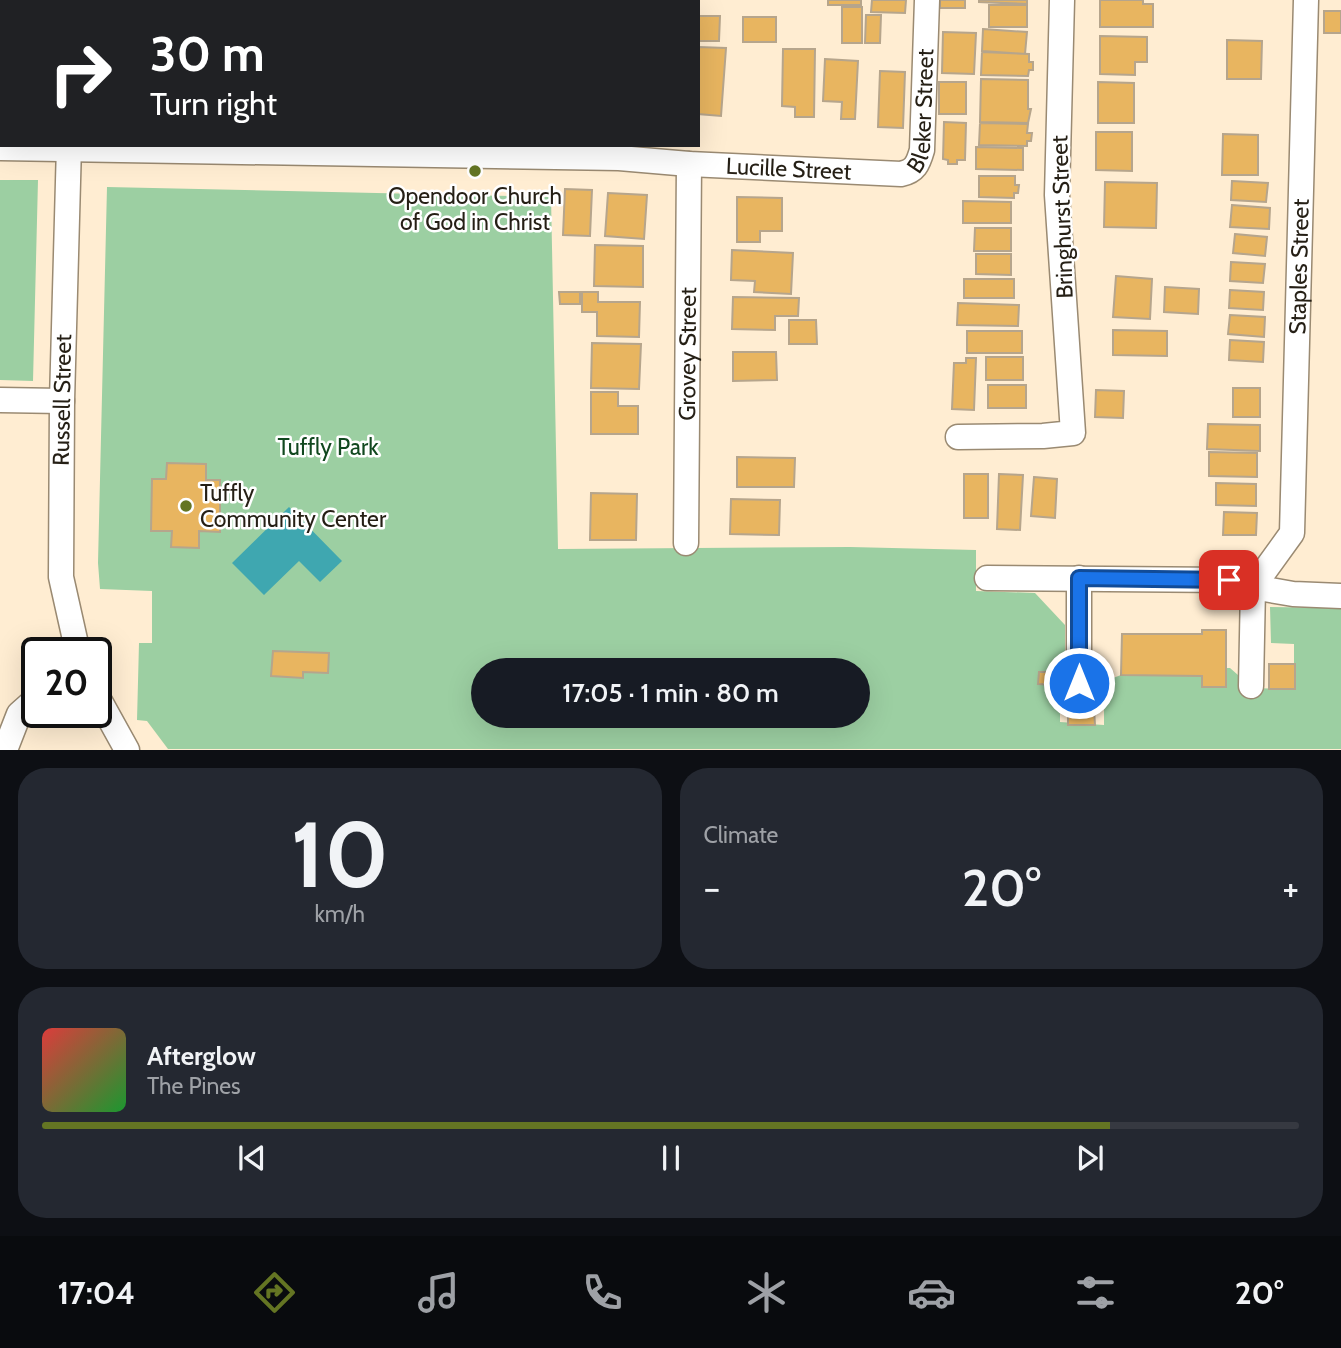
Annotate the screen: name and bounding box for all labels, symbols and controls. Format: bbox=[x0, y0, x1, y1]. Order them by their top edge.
text: 30 m bbox=[150, 24, 265, 83]
icon: right bbox=[35, 28, 126, 119]
street label: Bleker Street bbox=[901, 48, 939, 178]
text: Turn right bbox=[150, 84, 277, 123]
street label: Bringhurst Street bbox=[1045, 135, 1079, 299]
street label: Lucille Street bbox=[725, 152, 852, 186]
marker: Opendoor Church of God in Christ bbox=[467, 163, 483, 179]
place label: Opendoor Church of God in Christ bbox=[388, 182, 562, 236]
street label: Staples Street bbox=[1283, 198, 1315, 335]
street label: Grovey Street bbox=[673, 287, 702, 421]
street label: Russell Street bbox=[47, 334, 77, 466]
park label: Tuffly Park bbox=[277, 433, 379, 461]
place label: Tuffly Community Center bbox=[200, 479, 387, 533]
marker: Tuffly Community Center bbox=[178, 498, 194, 514]
pin bbox=[1199, 550, 1259, 610]
icon: arrive bbox=[1210, 561, 1248, 599]
speed limit sign: 20 bbox=[21, 637, 112, 728]
position arrow bbox=[1042, 646, 1116, 720]
text: 17:05 · 1 min · 80 m bbox=[562, 677, 779, 709]
text: 10 bbox=[291, 799, 389, 910]
text: Climate bbox=[704, 821, 778, 849]
text: 20° bbox=[962, 856, 1041, 919]
text: − bbox=[704, 864, 720, 911]
text: + bbox=[1282, 864, 1299, 911]
text: km/h bbox=[315, 900, 365, 928]
text: Afterglow bbox=[147, 1040, 256, 1072]
text: The Pines bbox=[147, 1072, 241, 1100]
icon: previous bbox=[233, 1139, 271, 1177]
icon: pause bbox=[652, 1139, 690, 1177]
icon: next bbox=[1071, 1139, 1109, 1177]
icon: directions bbox=[250, 1268, 299, 1317]
icon: music bbox=[414, 1268, 463, 1317]
icon: phone bbox=[578, 1268, 627, 1317]
icon: climate bbox=[742, 1268, 791, 1317]
icon: car bbox=[907, 1268, 956, 1317]
icon: filters bbox=[1071, 1268, 1120, 1317]
text: 17:04 bbox=[58, 1273, 135, 1312]
text: 20° bbox=[1235, 1273, 1283, 1312]

